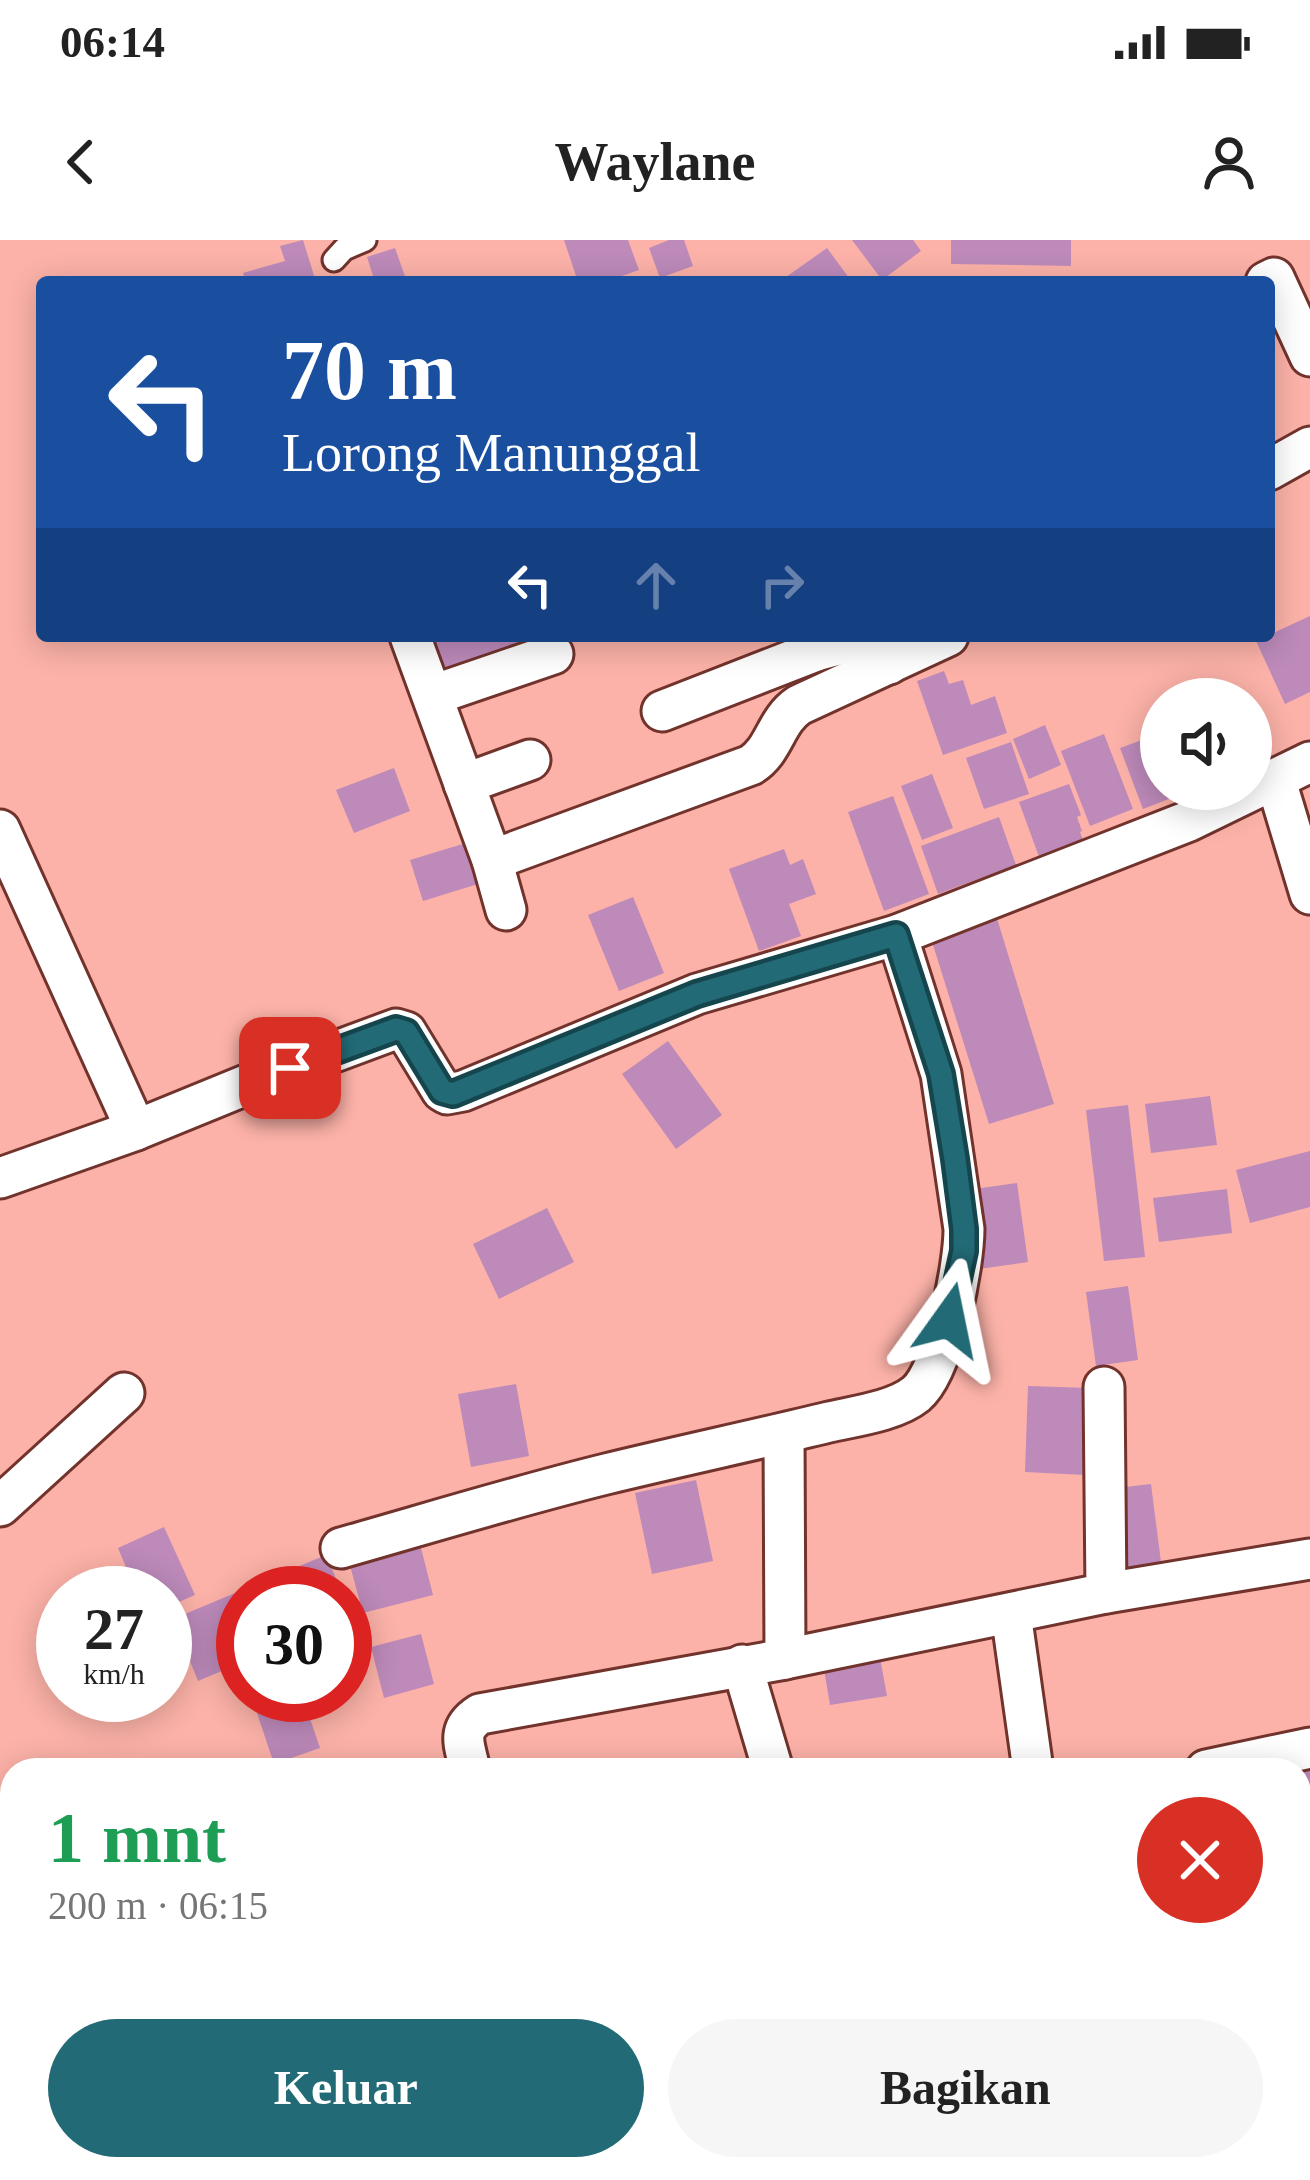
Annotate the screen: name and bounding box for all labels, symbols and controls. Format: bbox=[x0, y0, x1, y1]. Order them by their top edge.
text: 06:14 bbox=[60, 17, 165, 67]
icon: back bbox=[48, 129, 114, 195]
icon: person bbox=[1196, 129, 1262, 195]
text: Waylane bbox=[554, 132, 756, 192]
icon: left bbox=[84, 324, 240, 480]
text: 70 m bbox=[282, 324, 457, 417]
text: Lorong Manunggal bbox=[282, 423, 700, 483]
icon: left bbox=[497, 552, 563, 618]
icon: ahead bbox=[623, 552, 689, 618]
icon: right bbox=[749, 552, 815, 618]
map controls bbox=[1140, 678, 1272, 810]
button: sound bbox=[1140, 678, 1272, 810]
pin bbox=[239, 1017, 341, 1119]
icon: arrive bbox=[257, 1035, 323, 1101]
position arrow bbox=[886, 1257, 1012, 1383]
speed limit sign: 30 bbox=[216, 1566, 372, 1722]
text: 27 bbox=[84, 1596, 144, 1662]
text: km/h bbox=[83, 1657, 145, 1690]
button: close bbox=[1137, 1797, 1263, 1923]
text: 1 mnt bbox=[48, 1798, 226, 1878]
text: 200 m · 06:15 bbox=[48, 1884, 268, 1927]
button: Keluar bbox=[48, 2019, 644, 2157]
button: Bagikan bbox=[668, 2019, 1263, 2157]

